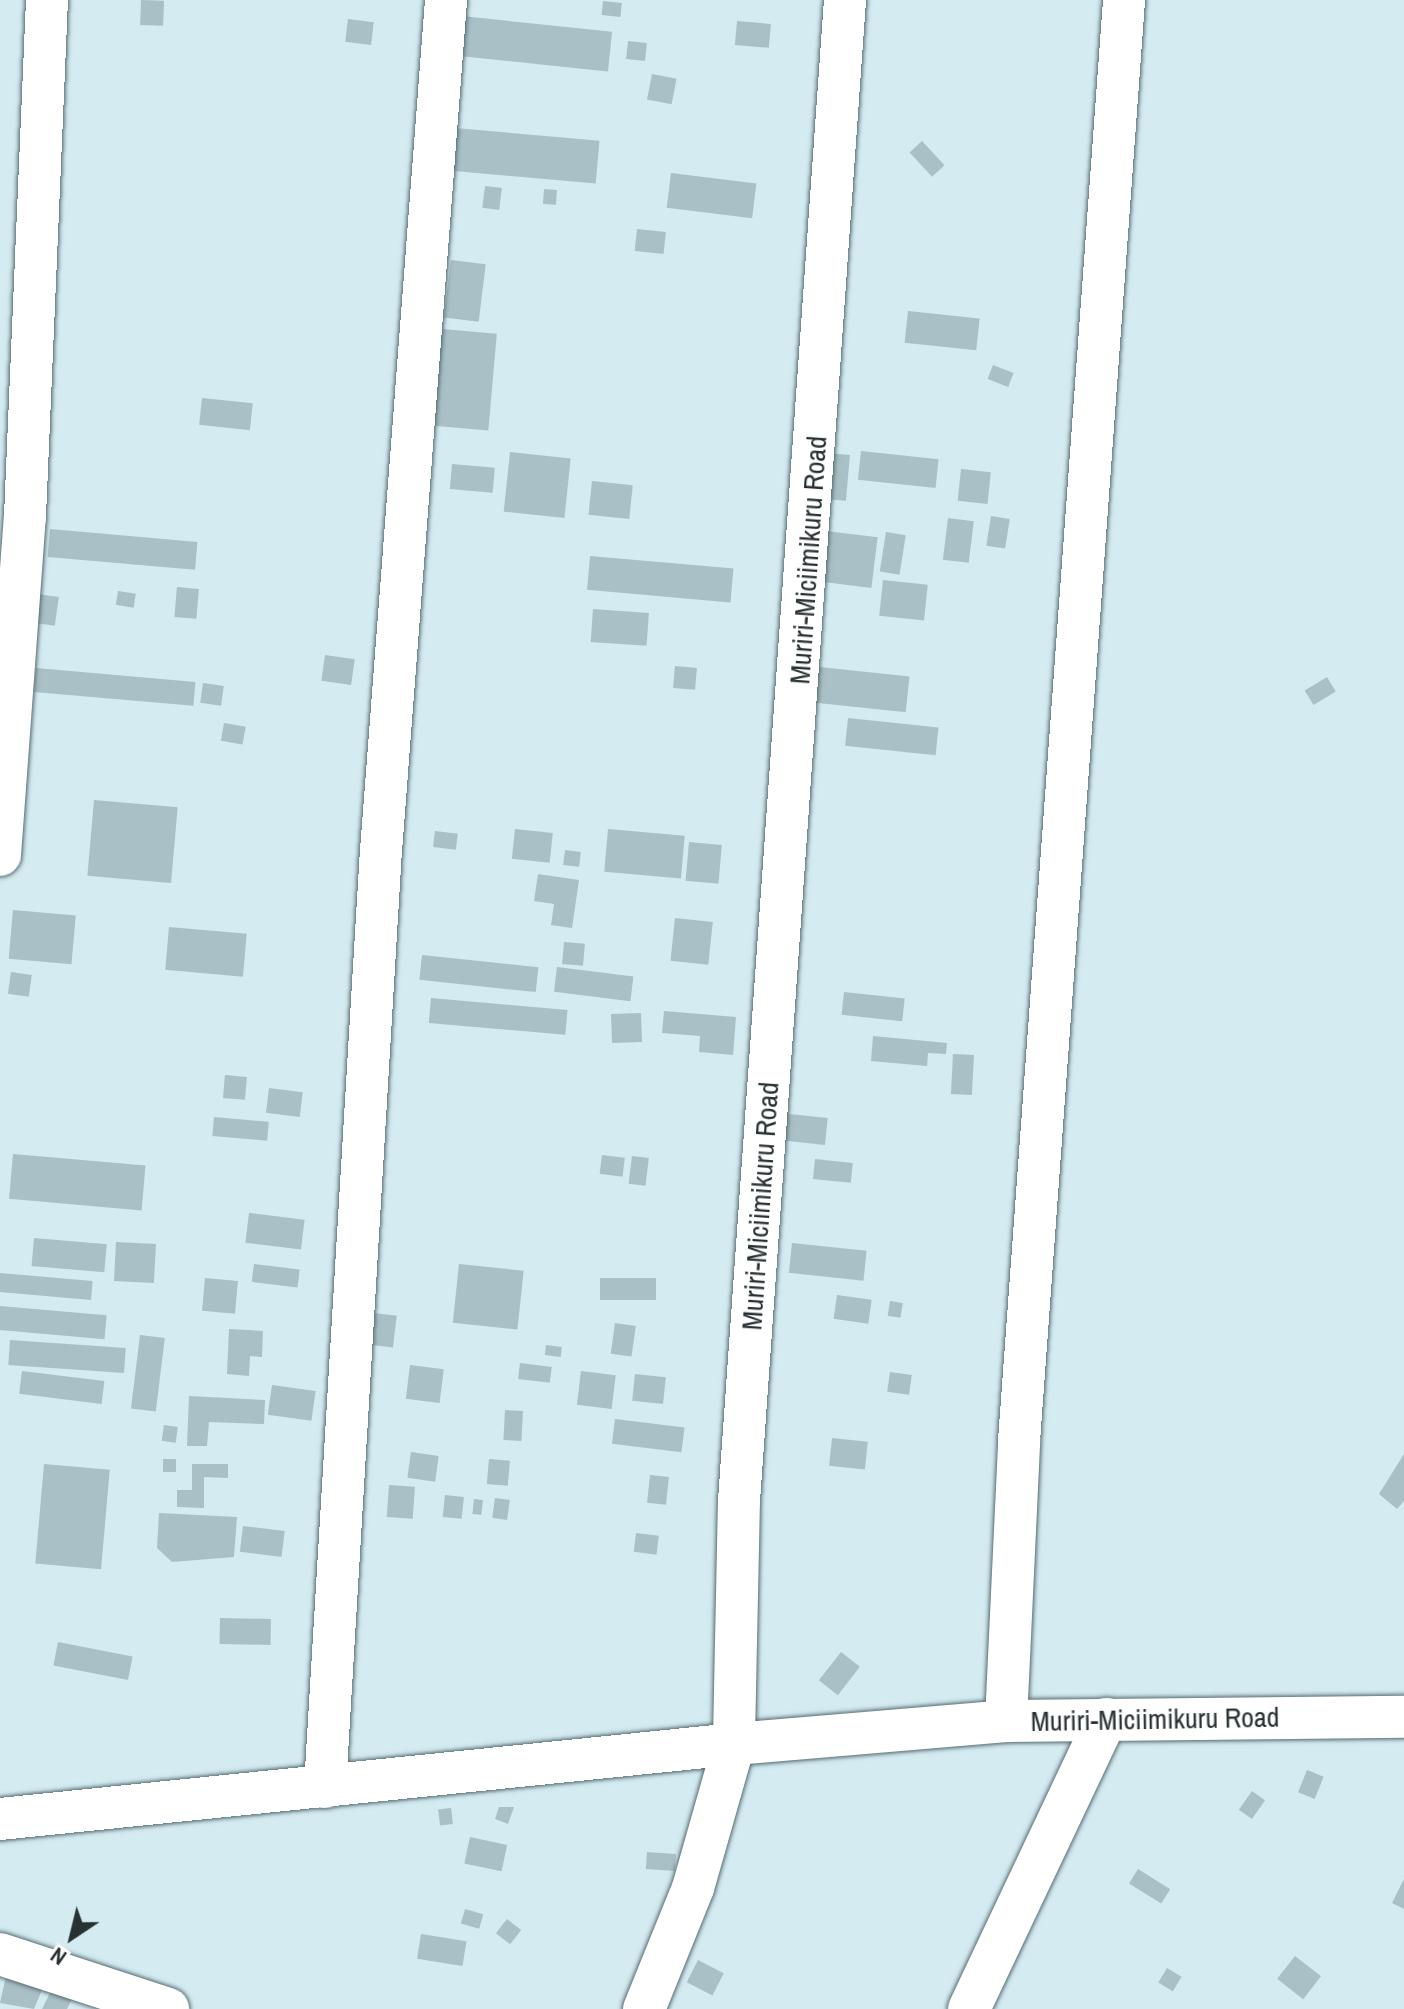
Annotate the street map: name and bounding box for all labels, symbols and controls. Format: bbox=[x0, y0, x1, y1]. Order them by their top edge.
street label: Muriri-Miciimikuru Road bbox=[783, 435, 833, 685]
street label: Muriri-Miciimikuru Road bbox=[735, 1081, 785, 1331]
street label: Muriri-Miciimikuru Road bbox=[1030, 1700, 1280, 1738]
north arrow bbox=[32, 1897, 112, 1977]
text: N bbox=[44, 1941, 72, 1973]

